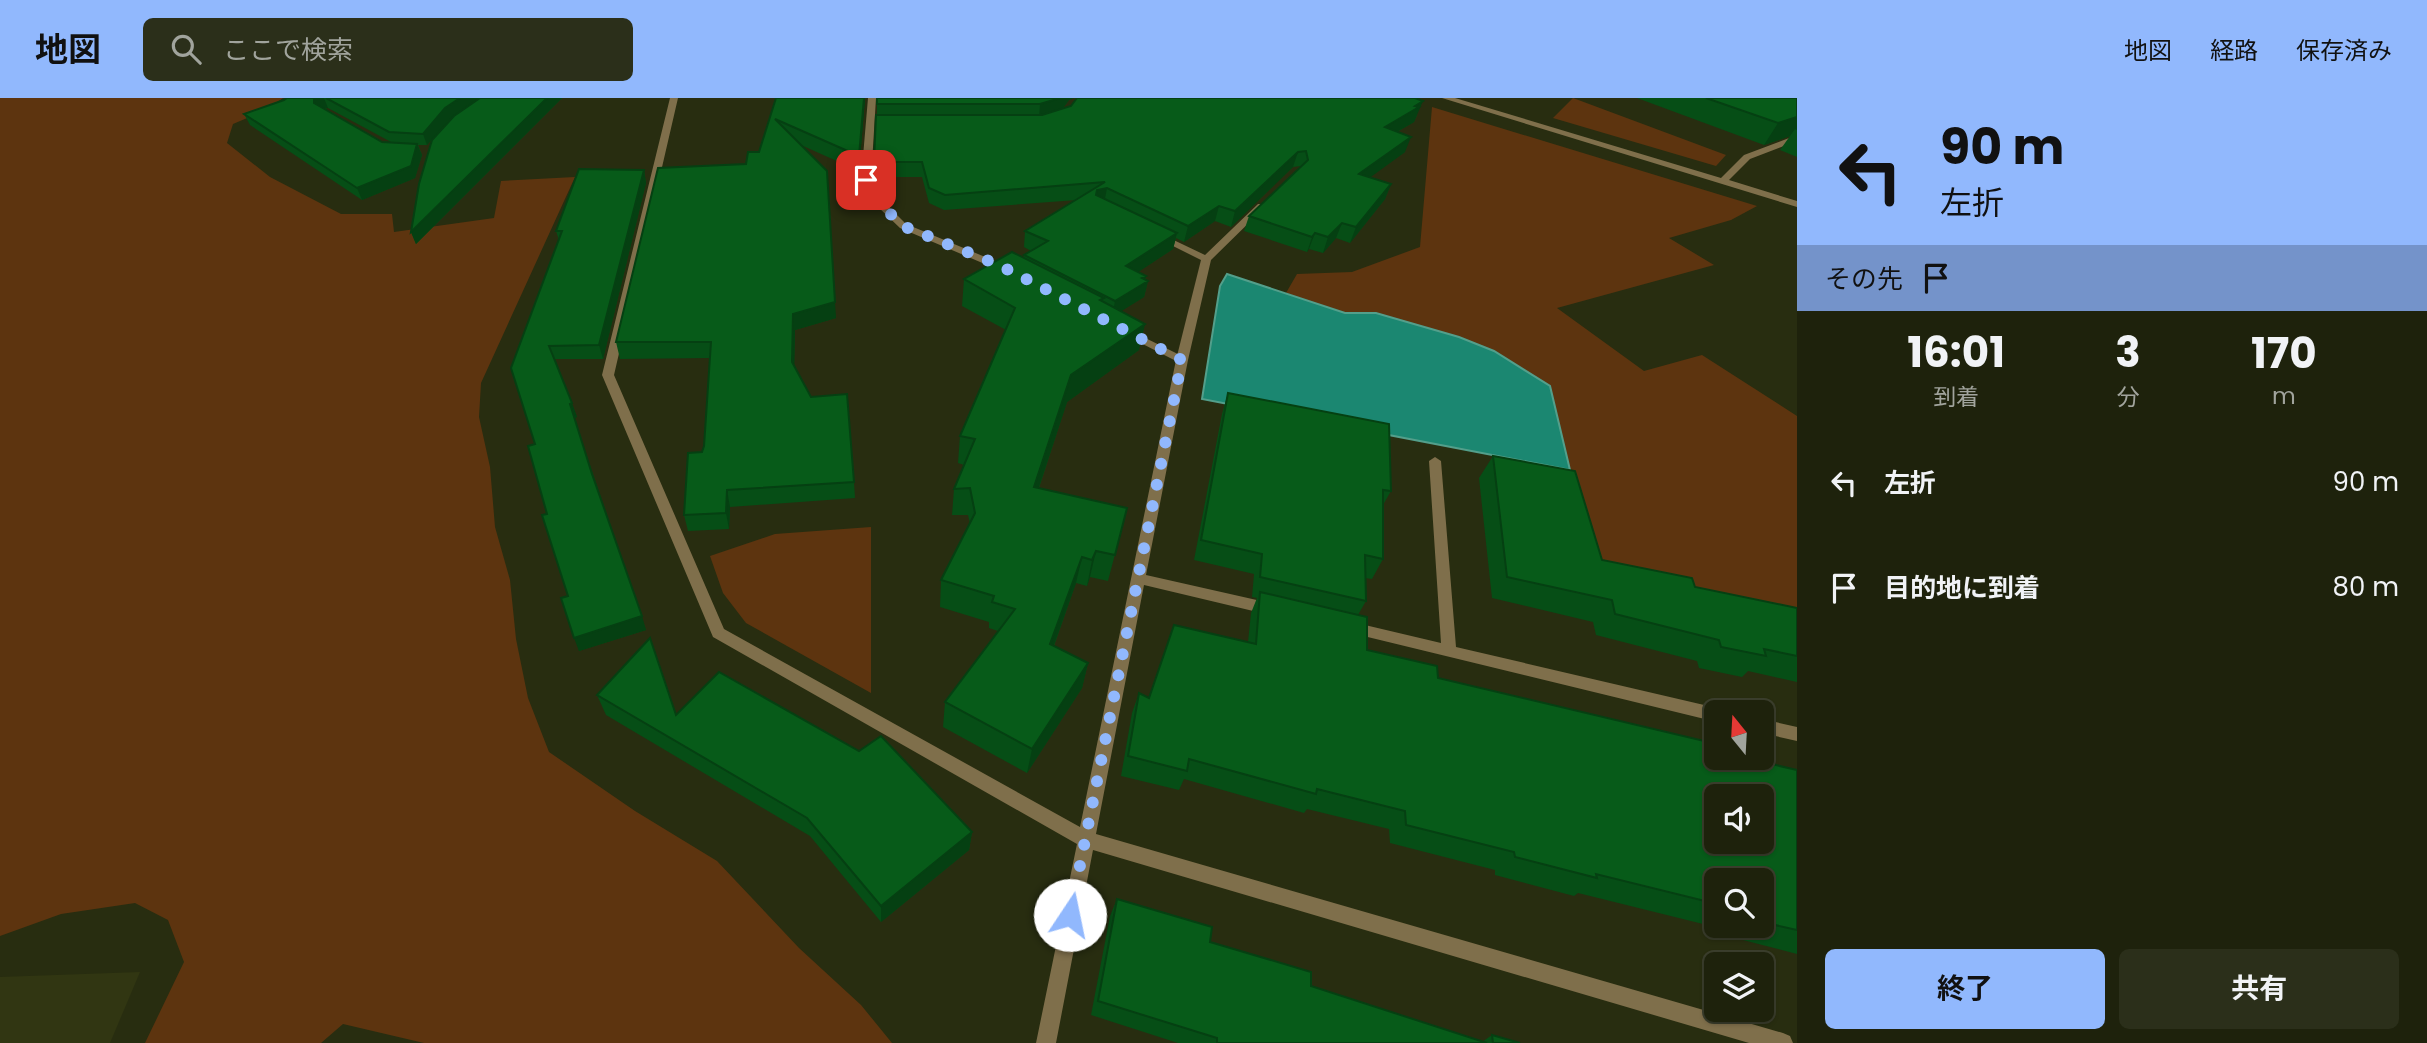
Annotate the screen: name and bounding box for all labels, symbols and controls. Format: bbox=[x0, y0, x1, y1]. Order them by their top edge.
search box bbox=[143, 18, 633, 81]
text: 地図 bbox=[35, 26, 101, 73]
icon: search bbox=[167, 30, 205, 68]
text: ここで検索 bbox=[223, 32, 353, 68]
text: 地図 bbox=[2124, 34, 2172, 67]
text: 経路 bbox=[2210, 34, 2258, 67]
text: 保存済み bbox=[2296, 34, 2392, 67]
text: 90 m bbox=[1940, 113, 2064, 181]
icon: left bbox=[1825, 126, 1916, 217]
pin bbox=[836, 150, 896, 210]
icon: arrive bbox=[847, 161, 885, 199]
text: 左折 bbox=[1940, 180, 2004, 225]
icon: arrive bbox=[1917, 259, 1955, 297]
text: その先 bbox=[1825, 261, 1903, 297]
text: 16:01 bbox=[1907, 323, 2005, 382]
text: 3 bbox=[2115, 323, 2141, 382]
text: 170 bbox=[2251, 324, 2317, 383]
text: m bbox=[2272, 380, 2296, 412]
text: 到着 bbox=[1933, 381, 1979, 413]
text: 分 bbox=[2116, 381, 2139, 413]
icon: left bbox=[1825, 464, 1863, 502]
text: 90 m bbox=[2333, 464, 2399, 500]
text: 左折 bbox=[1884, 465, 1936, 501]
icon: arrive bbox=[1825, 569, 1863, 607]
text: 80 m bbox=[2333, 569, 2399, 605]
text: 目的地に到着 bbox=[1884, 570, 2040, 606]
north arrow bbox=[1704, 700, 1774, 770]
map controls bbox=[1704, 700, 1774, 1022]
button: sound bbox=[1704, 784, 1774, 854]
button: search bbox=[1704, 868, 1774, 938]
position arrow bbox=[1033, 878, 1107, 952]
button: 終了 bbox=[1825, 949, 2105, 1029]
button: 共有 bbox=[2119, 949, 2399, 1029]
button: layers bbox=[1704, 952, 1774, 1022]

